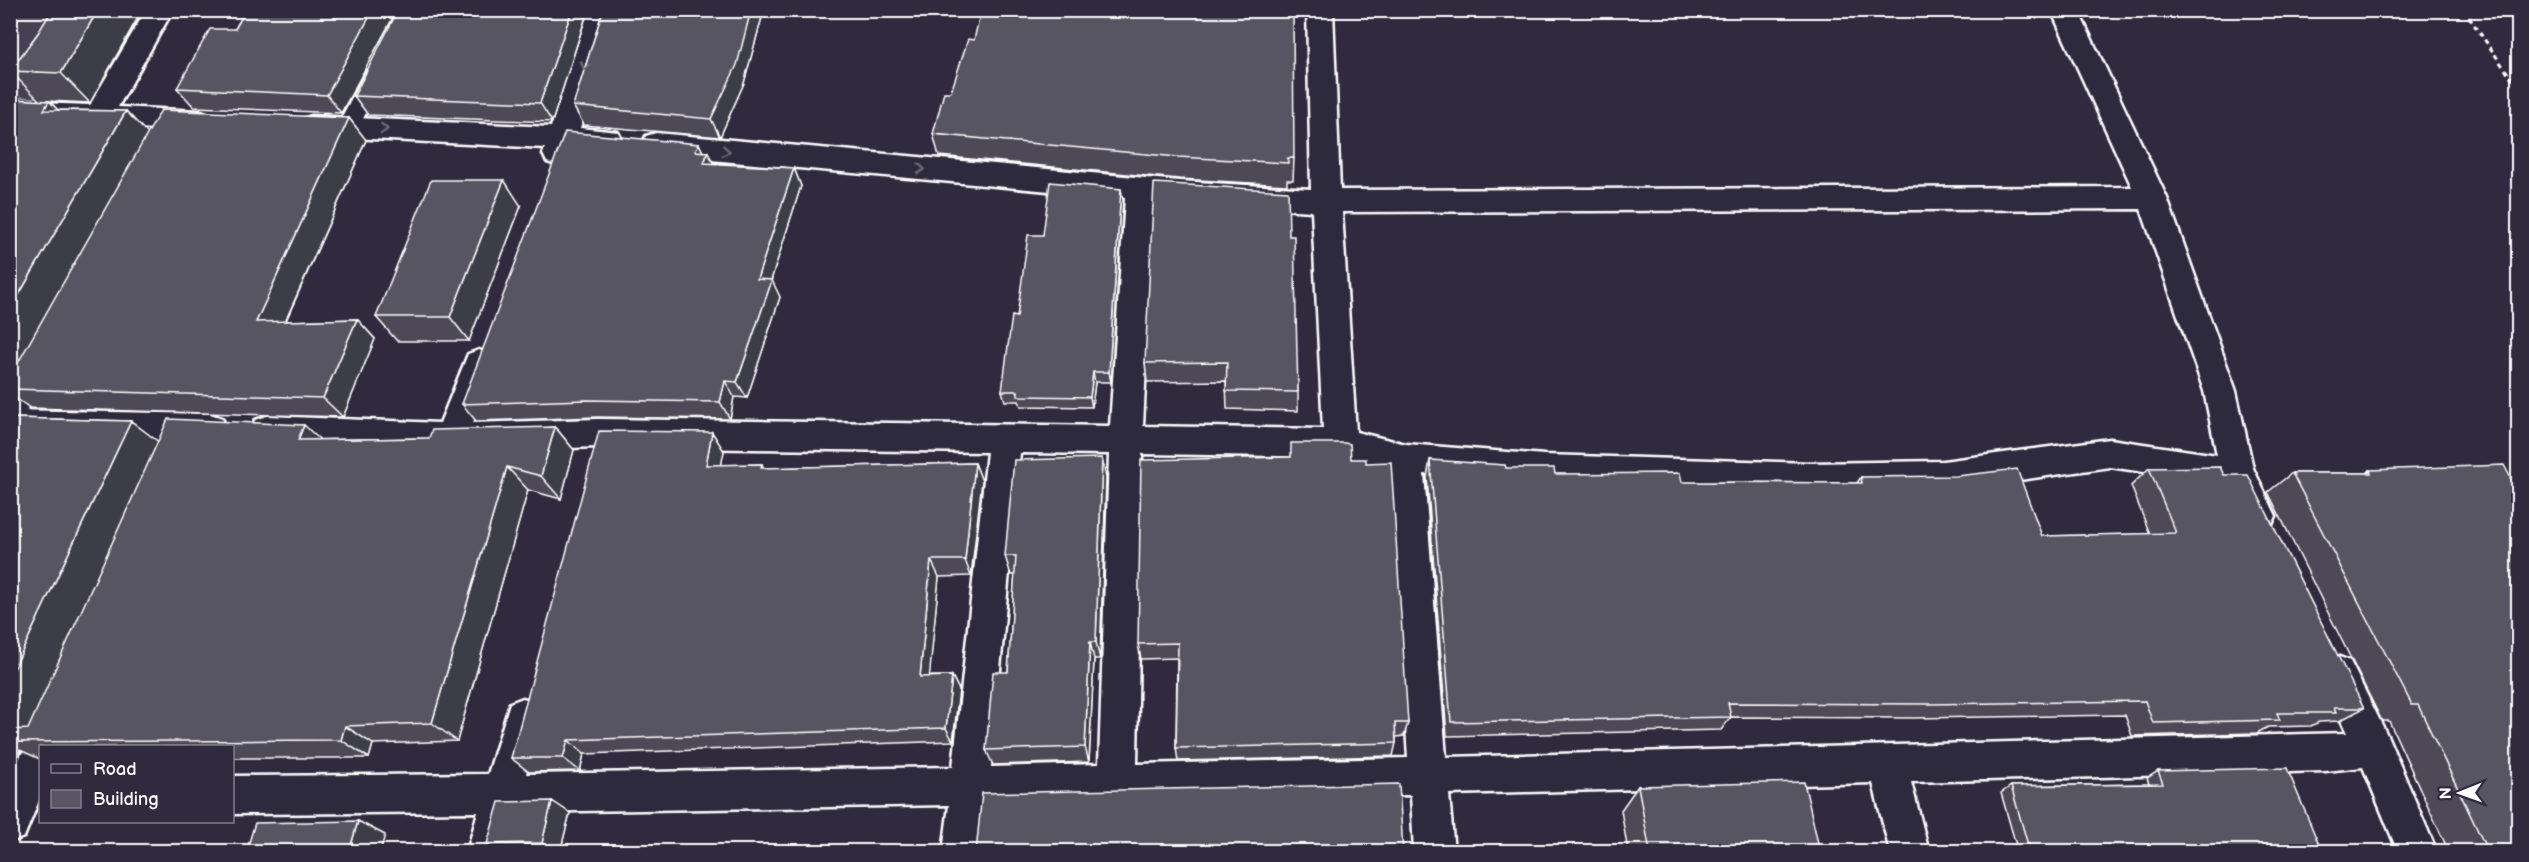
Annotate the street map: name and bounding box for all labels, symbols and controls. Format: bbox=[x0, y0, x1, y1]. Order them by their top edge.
one-way arrow bbox=[580, 60, 593, 71]
one-way arrow bbox=[379, 122, 388, 135]
one-way arrow bbox=[722, 144, 731, 157]
one-way arrow bbox=[916, 162, 925, 175]
legend bbox=[39, 745, 234, 823]
text: Road bbox=[93, 759, 137, 780]
north arrow bbox=[2430, 763, 2490, 823]
text: N bbox=[2437, 787, 2456, 799]
text: Building bbox=[93, 789, 159, 810]

